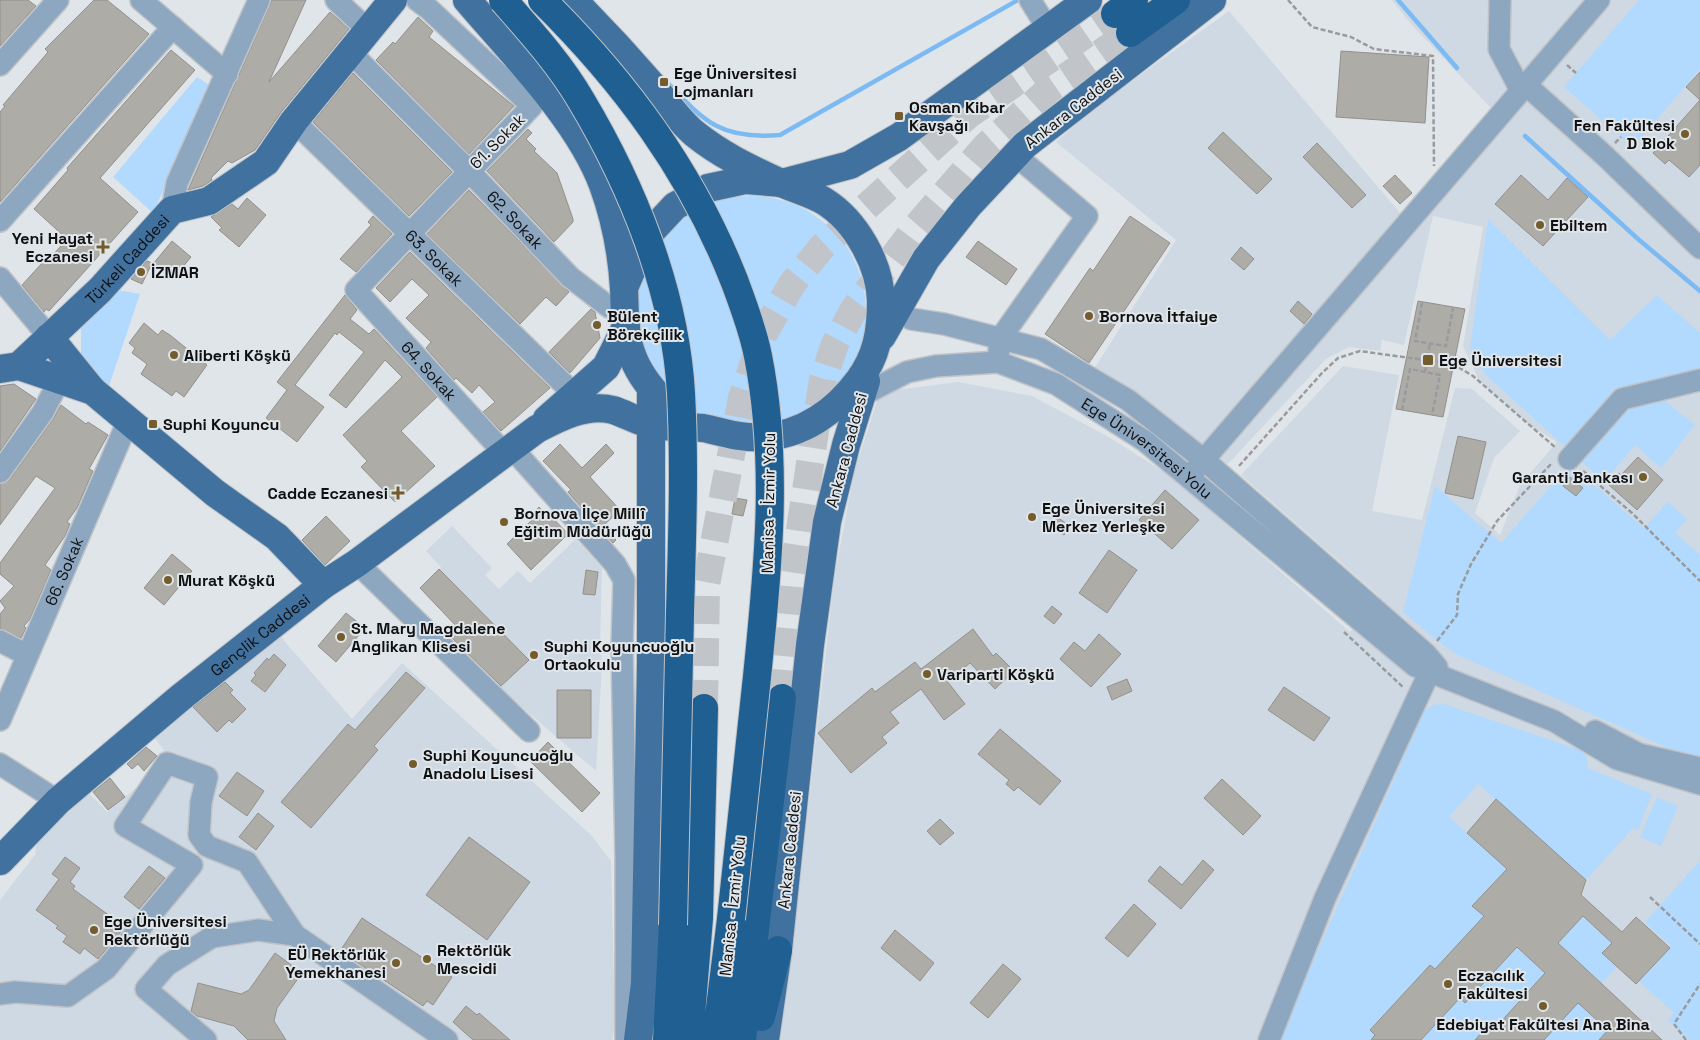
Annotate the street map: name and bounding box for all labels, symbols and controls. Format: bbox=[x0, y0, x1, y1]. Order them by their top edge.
place label: Ege Üniversitesi Lojmanları bbox=[674, 63, 797, 102]
street label: Ankara Caddesi bbox=[1020, 64, 1126, 153]
marker: Ege Üniversitesi Lojmanları bbox=[658, 76, 670, 88]
place label: Osman Kibar Kavşağı bbox=[909, 97, 1005, 136]
street label: 61. Sokak bbox=[465, 109, 530, 174]
marker: Osman Kibar Kavşağı bbox=[893, 110, 905, 122]
place label: Fen Fakültesi D Blok bbox=[1574, 115, 1675, 154]
marker: Fen Fakültesi D Blok bbox=[1679, 128, 1691, 140]
street label: 62. Sokak bbox=[482, 186, 548, 254]
street label: Türkeli Caddesi bbox=[81, 210, 174, 310]
place label: Ebiltem bbox=[1550, 215, 1608, 236]
marker: Ebiltem bbox=[1534, 219, 1546, 231]
street label: 63. Sokak bbox=[401, 225, 468, 291]
place label: Yeni Hayat Eczanesi bbox=[12, 228, 93, 267]
marker: Yeni Hayat Eczanesi bbox=[97, 241, 109, 253]
place label: İZMAR bbox=[151, 262, 199, 283]
marker: İZMAR bbox=[135, 266, 147, 278]
place label: Bülent Börekçilik bbox=[607, 306, 682, 345]
place label: Bornova İtfaiye bbox=[1099, 306, 1218, 327]
marker: Bornova İtfaiye bbox=[1083, 310, 1095, 322]
marker: Bülent Börekçilik bbox=[591, 319, 603, 331]
street label: 64. Sokak bbox=[396, 337, 462, 406]
place label: Aliberti Köşkü bbox=[184, 345, 291, 366]
marker: Aliberti Köşkü bbox=[168, 349, 180, 361]
place label: Ege Üniversitesi bbox=[1439, 350, 1562, 371]
marker: Ege Üniversitesi bbox=[1421, 353, 1435, 367]
street label: Ankara Caddesi bbox=[821, 390, 872, 510]
street label: Ege Üniversitesi Yolu bbox=[1077, 393, 1217, 504]
place label: Suphi Koyuncu bbox=[163, 414, 279, 435]
marker: Suphi Koyuncu bbox=[147, 418, 159, 430]
street label: Manisa - İzmir Yolu bbox=[757, 432, 780, 574]
place label: Garanti Bankası bbox=[1512, 467, 1633, 488]
marker: Garanti Bankası bbox=[1637, 471, 1649, 483]
place label: Cadde Eczanesi bbox=[268, 483, 388, 504]
marker: Cadde Eczanesi bbox=[392, 487, 404, 499]
place label: Ege Üniversitesi Merkez Yerleşke bbox=[1042, 498, 1165, 537]
place label: Bornova İlçe Millî Eğitim Müdürlüğü bbox=[514, 503, 651, 542]
marker: Ege Üniversitesi Merkez Yerleşke bbox=[1026, 511, 1038, 523]
marker: Bornova İlçe Millî Eğitim Müdürlüğü bbox=[498, 516, 510, 528]
street label: 66. Sokak bbox=[40, 533, 88, 609]
place label: Murat Köşkü bbox=[178, 570, 275, 591]
marker: Murat Köşkü bbox=[162, 574, 174, 586]
street label: Gençlik Caddesi bbox=[206, 589, 315, 681]
place label: St. Mary Magdalene Anglikan Klisesi bbox=[351, 618, 505, 657]
marker: St. Mary Magdalene Anglikan Klisesi bbox=[335, 631, 347, 643]
place label: Suphi Koyuncuoğlu Ortaokulu bbox=[544, 636, 694, 675]
marker: Suphi Koyuncuoğlu Ortaokulu bbox=[528, 649, 540, 661]
place label: Variparti Köşkü bbox=[937, 664, 1055, 685]
marker: Variparti Köşkü bbox=[921, 668, 933, 680]
place label: Suphi Koyuncuoğlu Anadolu Lisesi bbox=[423, 745, 573, 784]
marker: Suphi Koyuncuoğlu Anadolu Lisesi bbox=[407, 758, 419, 770]
street label: Ankara Caddesi bbox=[773, 790, 806, 910]
street label: Manisa - İzmir Yolu bbox=[715, 835, 750, 977]
place label: Ege Üniversitesi Rektörlüğü bbox=[104, 911, 227, 950]
marker: Ege Üniversitesi Rektörlüğü bbox=[88, 924, 100, 936]
place label: Rektörlük Mescidi bbox=[437, 940, 512, 979]
place label: EÜ Rektörlük Yemekhanesi bbox=[285, 944, 386, 983]
marker: Rektörlük Mescidi bbox=[421, 953, 433, 965]
marker: EÜ Rektörlük Yemekhanesi bbox=[390, 957, 402, 969]
place label: Eczacılık Fakültesi bbox=[1458, 965, 1528, 1004]
marker: Eczacılık Fakültesi bbox=[1442, 978, 1454, 990]
marker: Edebiyat Fakültesi Ana Bina bbox=[1537, 1000, 1549, 1012]
place label: Edebiyat Fakültesi Ana Bina bbox=[1436, 1014, 1650, 1035]

